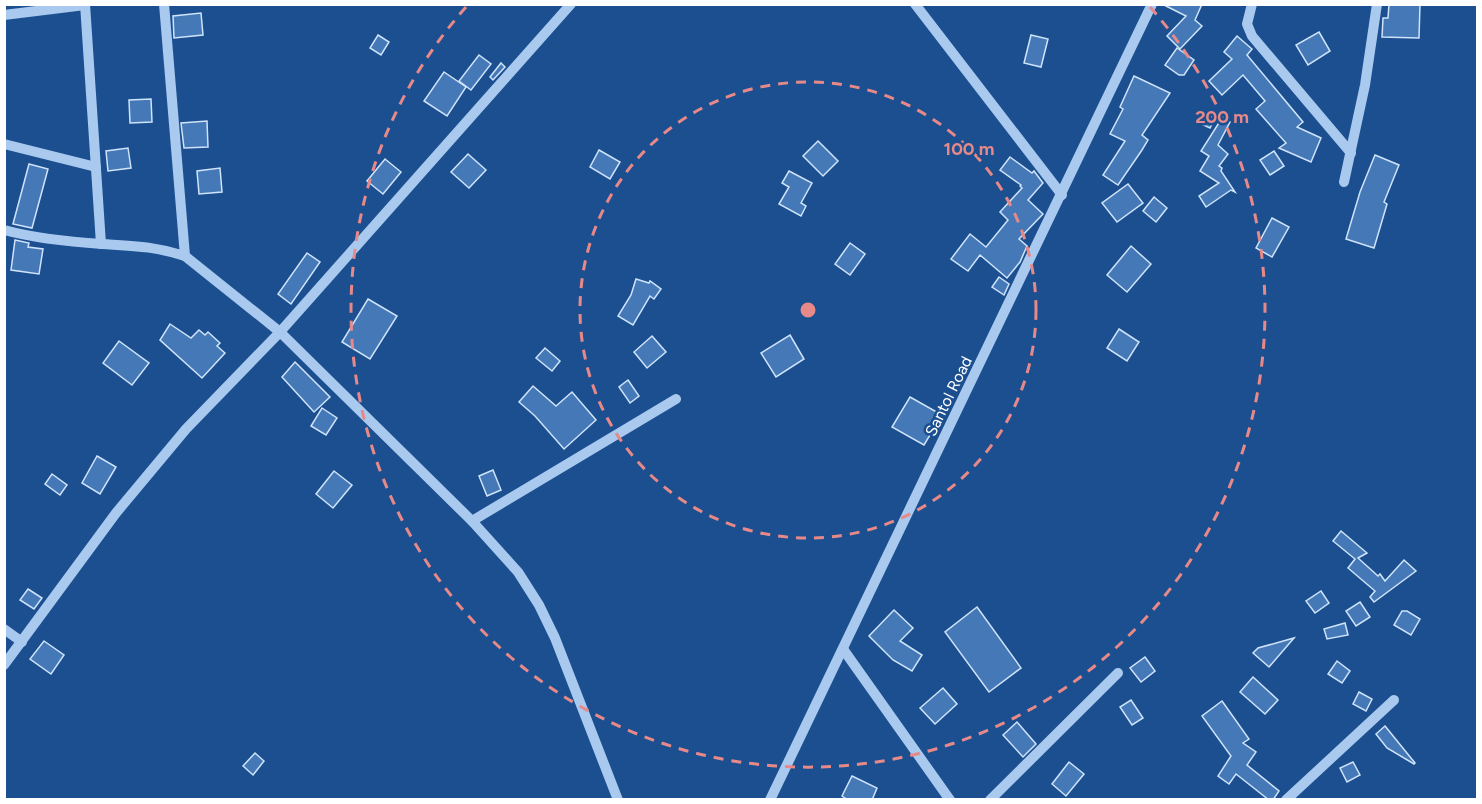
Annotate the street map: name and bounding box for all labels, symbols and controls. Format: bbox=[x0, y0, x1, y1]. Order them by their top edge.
text: 200 m bbox=[1195, 106, 1249, 128]
text: 100 m bbox=[944, 138, 994, 160]
centre of rings bbox=[798, 300, 818, 320]
street label: Santol Road bbox=[921, 353, 976, 439]

